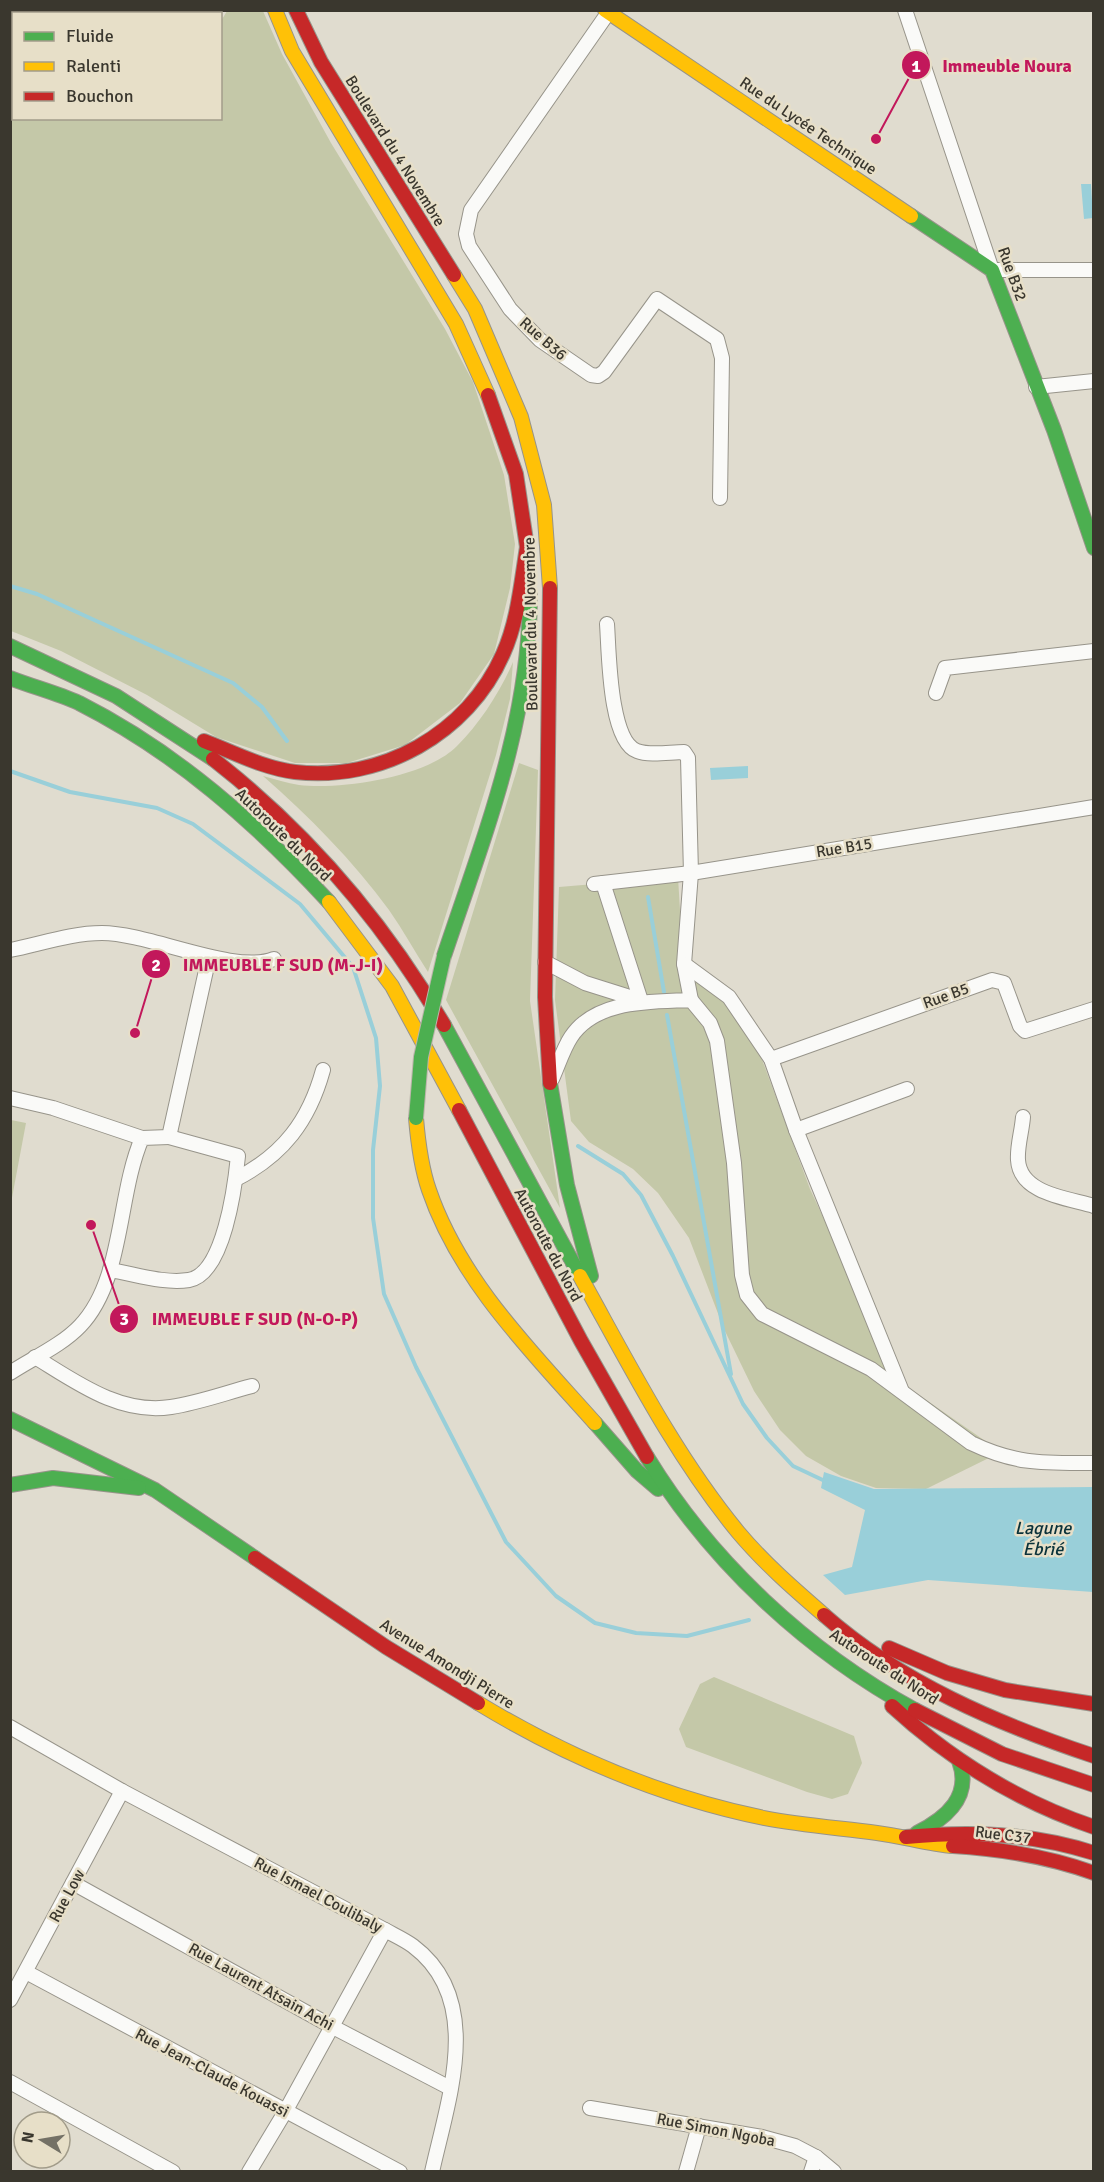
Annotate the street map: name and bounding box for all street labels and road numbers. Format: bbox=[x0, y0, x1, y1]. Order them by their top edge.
street label: Boulevard du 4 Novembre bbox=[340, 72, 450, 230]
street label: Rue du Lycée Technique bbox=[736, 73, 880, 179]
street label: Rue B32 bbox=[993, 244, 1031, 304]
street label: Rue B36 bbox=[515, 313, 571, 365]
street label: Boulevard du 4 Novembre bbox=[519, 537, 543, 711]
street label: Autoroute du Nord bbox=[231, 784, 335, 886]
street label: Rue B15 bbox=[815, 834, 873, 862]
street label: Rue B5 bbox=[920, 978, 972, 1014]
street label: Autoroute du Nord bbox=[510, 1185, 586, 1305]
street label: Avenue Amondji Pierre bbox=[376, 1615, 518, 1713]
street label: Autoroute du Nord bbox=[826, 1624, 942, 1710]
street label: Rue C37 bbox=[974, 1822, 1032, 1848]
street label: Rue Ismael Coulibaly bbox=[250, 1853, 386, 1937]
street label: Rue Low bbox=[45, 1866, 89, 1926]
street label: Rue Laurent Atsain Achi bbox=[185, 1939, 337, 2035]
street label: Rue Jean-Claude Kouassi bbox=[132, 2024, 292, 2122]
street label: Rue Simon Ngoba bbox=[655, 2109, 777, 2151]

